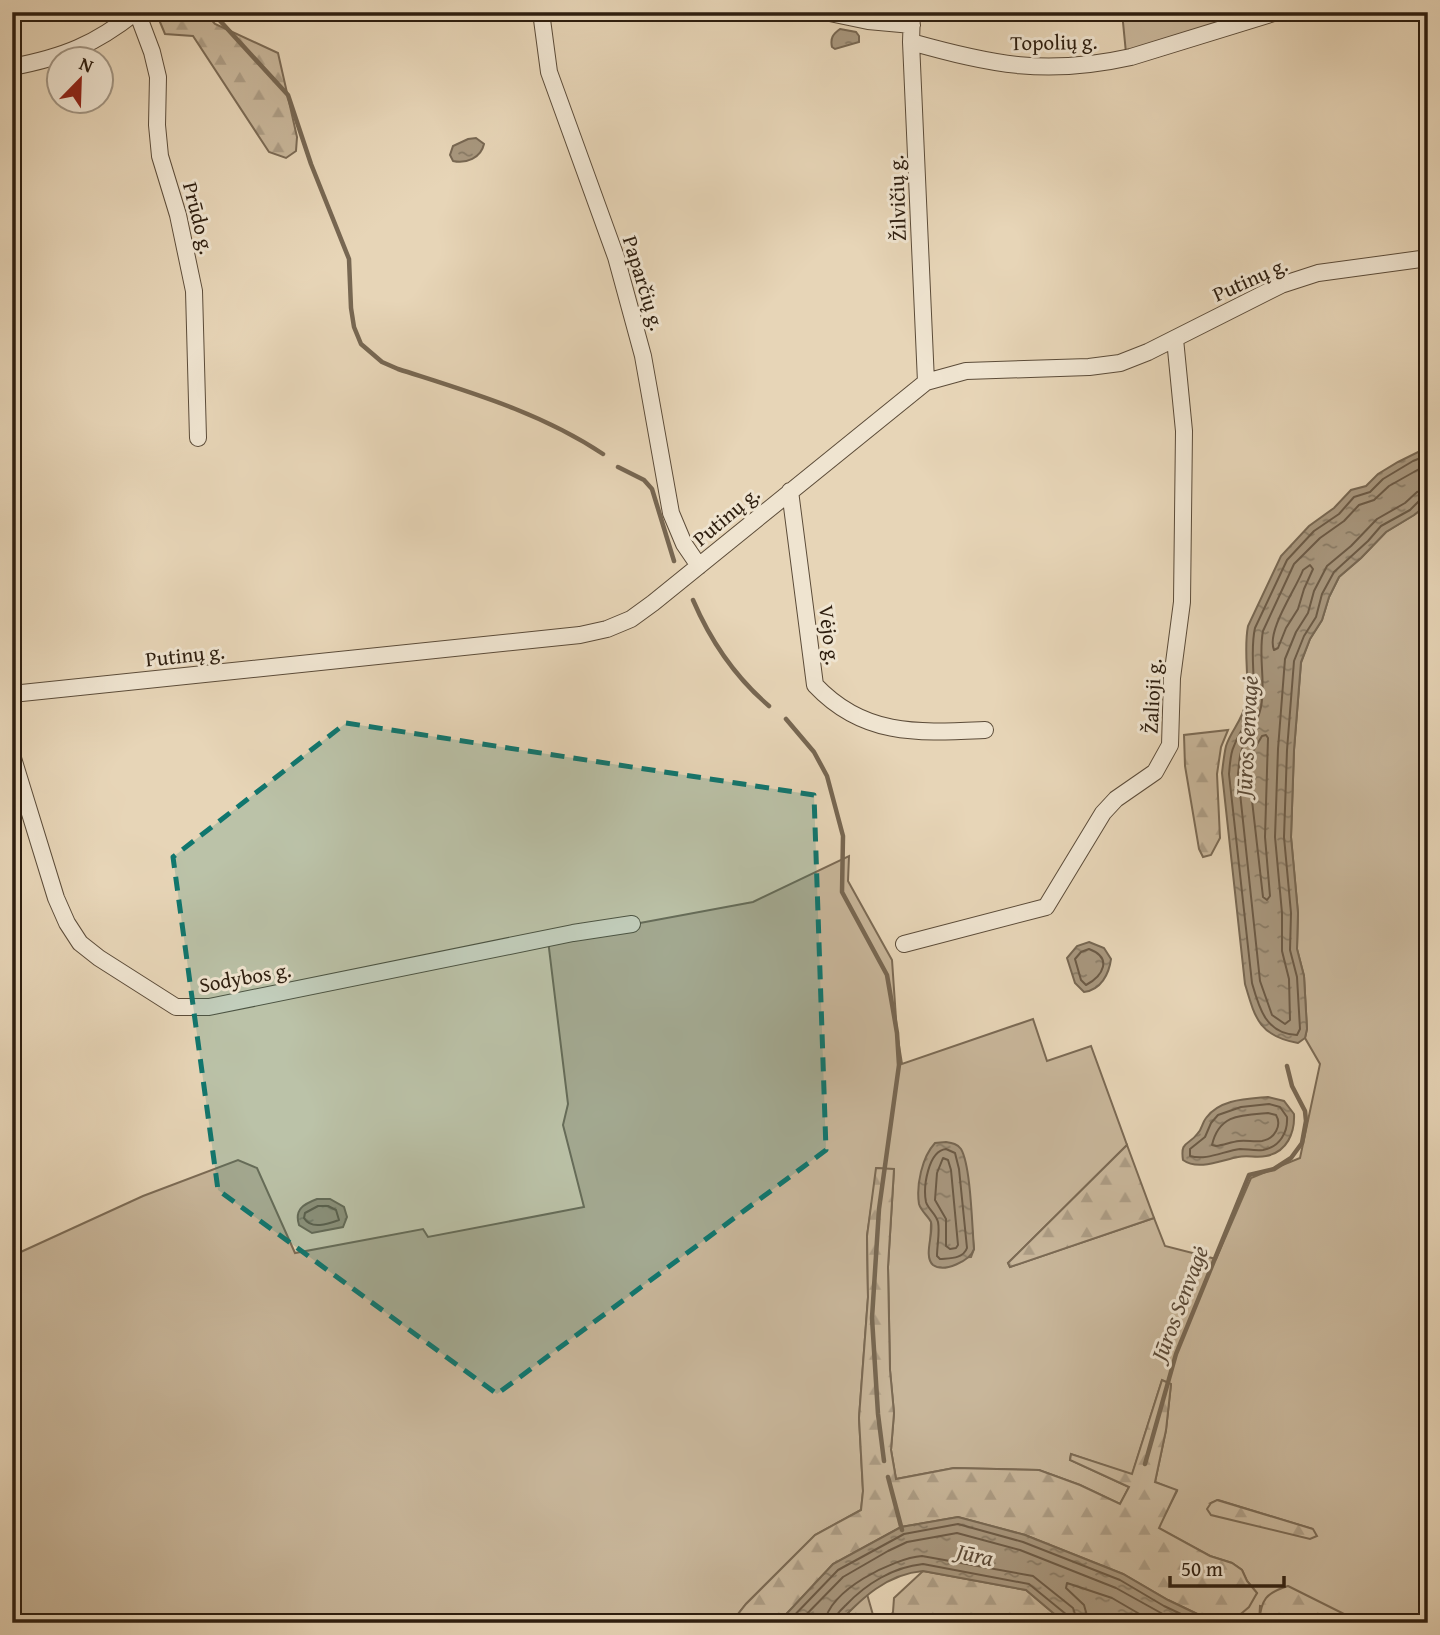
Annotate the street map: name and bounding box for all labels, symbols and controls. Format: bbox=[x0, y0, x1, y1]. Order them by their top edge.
street label: Topolių g. bbox=[1010, 26, 1098, 58]
north arrow bbox=[46, 46, 116, 116]
text: N bbox=[75, 49, 98, 80]
street label: Žilvičių g. bbox=[880, 154, 914, 242]
street label: Prūdo g. bbox=[175, 179, 223, 257]
street label: Paparčių g. bbox=[615, 232, 673, 334]
street label: Putinų g. bbox=[1207, 249, 1293, 309]
street label: Putinų g. bbox=[686, 479, 766, 553]
street label: Vėjo g. bbox=[811, 603, 849, 667]
street label: Putinų g. bbox=[144, 635, 226, 675]
street label: Žalioji g. bbox=[1135, 658, 1169, 734]
water label: Jūros Senvagė bbox=[1226, 675, 1266, 801]
street label: Sodybos g. bbox=[197, 954, 293, 1000]
water label: Jūros Senvagė bbox=[1140, 1241, 1216, 1369]
water label: Jūra bbox=[950, 1533, 997, 1574]
scale bar bbox=[1170, 1544, 1284, 1588]
text: 50 m bbox=[1181, 1553, 1223, 1584]

